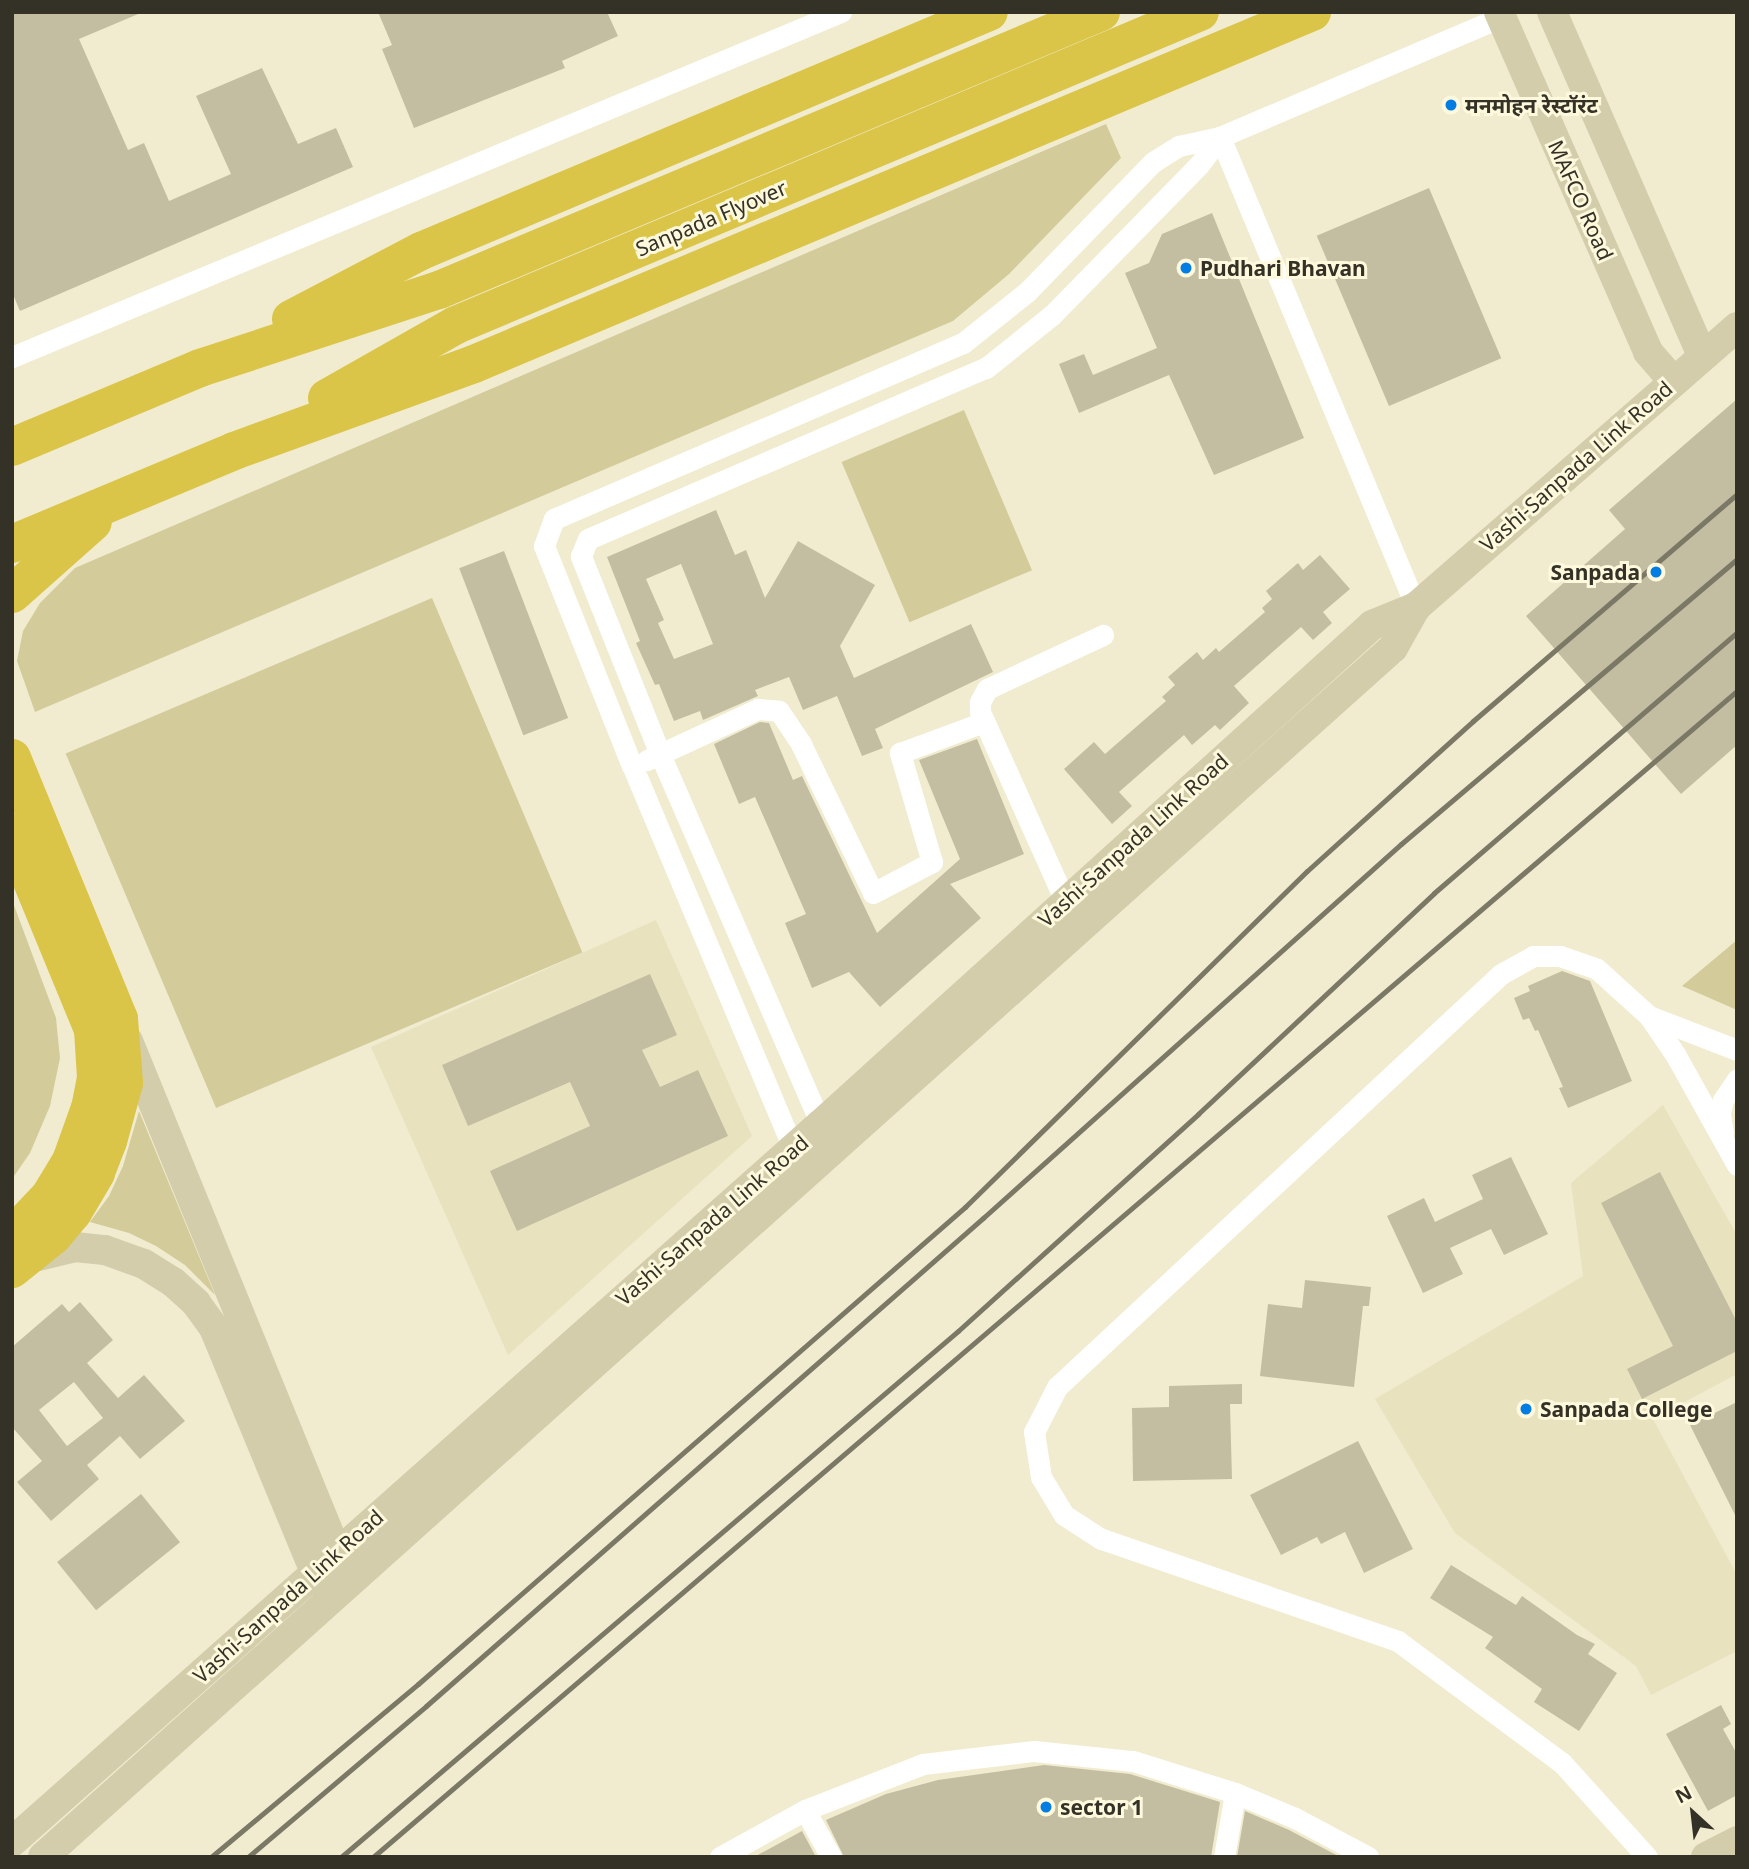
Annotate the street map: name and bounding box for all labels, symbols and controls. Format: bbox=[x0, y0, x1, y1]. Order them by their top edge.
place label: मनमोहन रेस्टॉरंट bbox=[1465, 92, 1598, 118]
marker: मनमोहन रेस्टॉरंट bbox=[1443, 97, 1459, 113]
street label: MAFCO Road bbox=[1543, 136, 1619, 264]
street label: Sanpada Flyover bbox=[632, 175, 790, 261]
place label: Pudhari Bhavan bbox=[1200, 255, 1366, 281]
marker: Pudhari Bhavan bbox=[1178, 260, 1194, 276]
street label: Vashi-Sanpada Link Road bbox=[1475, 376, 1677, 556]
place label: Sanpada bbox=[1550, 559, 1640, 585]
marker: Sanpada bbox=[1646, 562, 1666, 582]
street label: Vashi-Sanpada Link Road bbox=[1033, 748, 1233, 932]
street label: Vashi-Sanpada Link Road bbox=[611, 1130, 813, 1310]
place label: Sanpada College bbox=[1540, 1396, 1712, 1422]
marker: Sanpada College bbox=[1518, 1401, 1534, 1417]
street label: Vashi-Sanpada Link Road bbox=[188, 1504, 388, 1688]
north arrow bbox=[1658, 1778, 1728, 1848]
text: N bbox=[1671, 1779, 1696, 1809]
place label: sector 1 bbox=[1060, 1794, 1143, 1820]
marker: sector 1 bbox=[1038, 1799, 1054, 1815]

